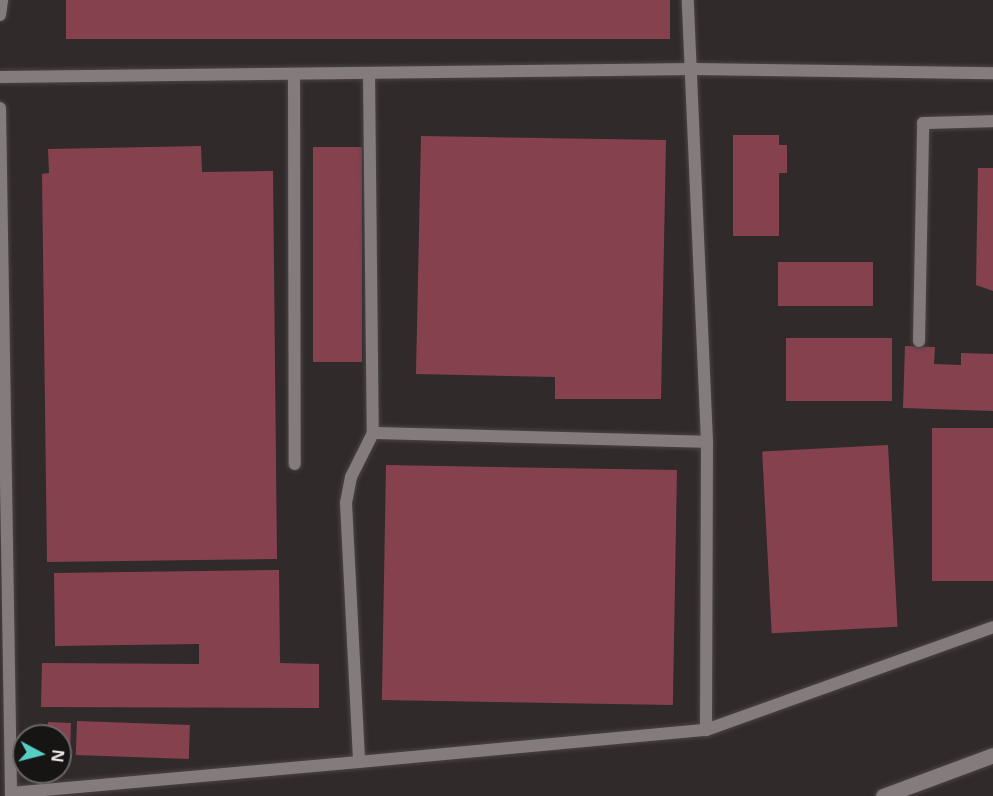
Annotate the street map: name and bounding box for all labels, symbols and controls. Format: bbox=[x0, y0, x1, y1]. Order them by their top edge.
north arrow bbox=[12, 724, 72, 784]
text: N bbox=[46, 748, 70, 764]

